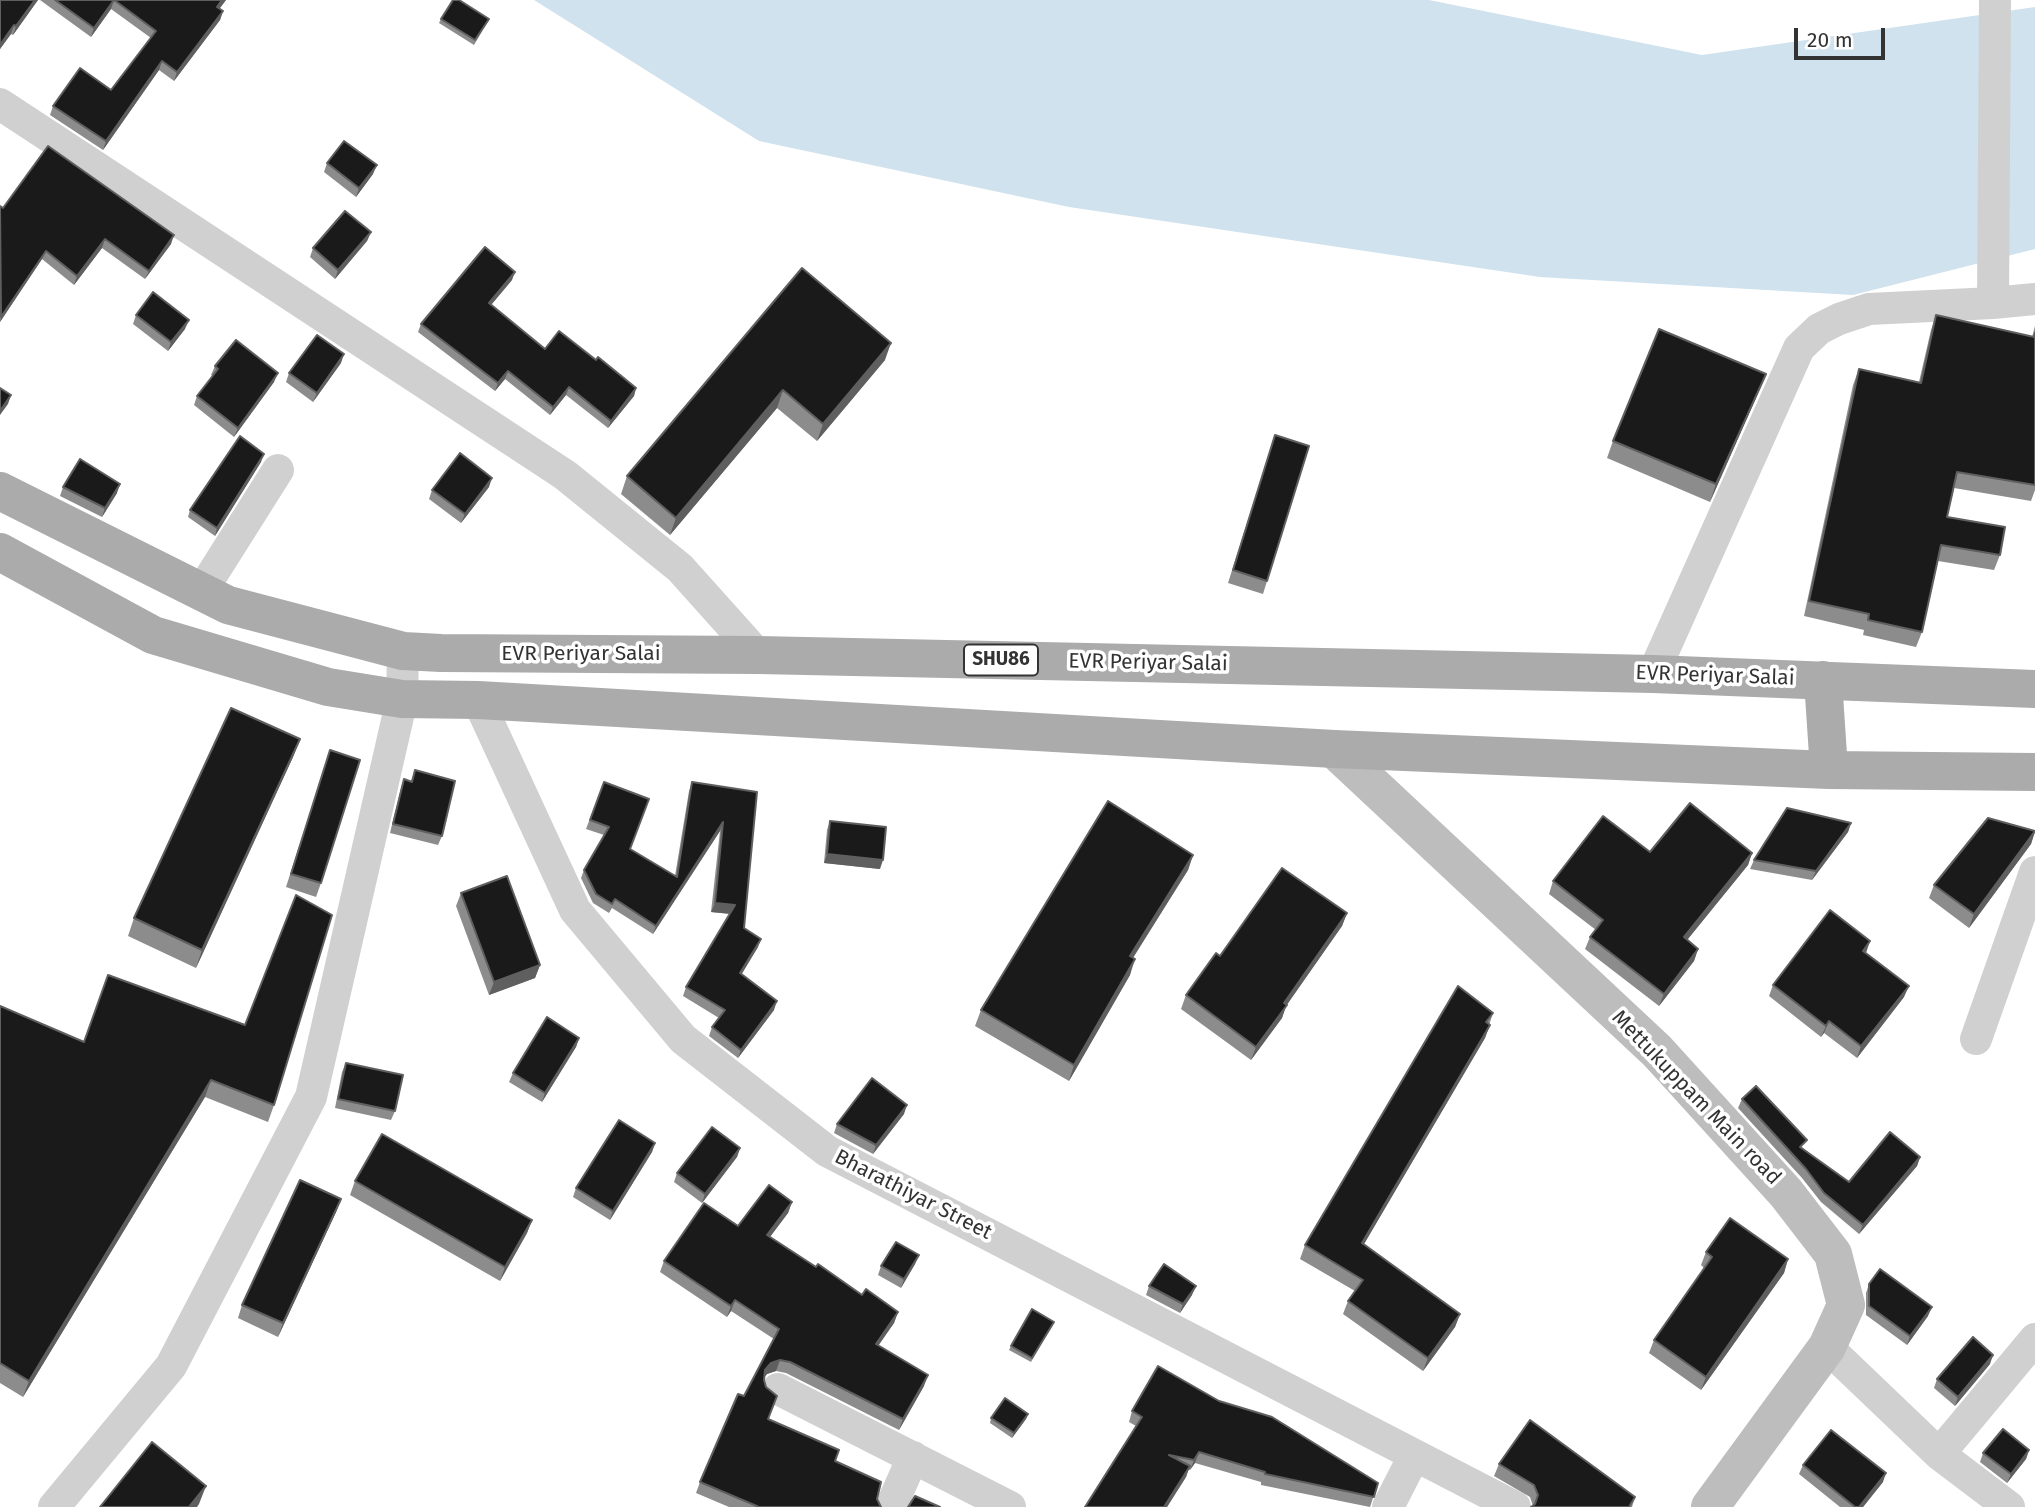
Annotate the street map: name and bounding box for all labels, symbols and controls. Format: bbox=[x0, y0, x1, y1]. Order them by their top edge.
scale bar bbox=[1797, 14, 1888, 58]
text: 20 m bbox=[1807, 27, 1853, 53]
street label: EVR Periyar Salai bbox=[501, 641, 661, 667]
road number: SHU86 bbox=[964, 645, 1038, 676]
street label: EVR Periyar Salai bbox=[1068, 649, 1228, 677]
street label: EVR Periyar Salai bbox=[1635, 661, 1795, 691]
street label: Mettukuppam Main road bbox=[1606, 1006, 1786, 1190]
street label: Bharathiyar Street bbox=[830, 1144, 996, 1246]

